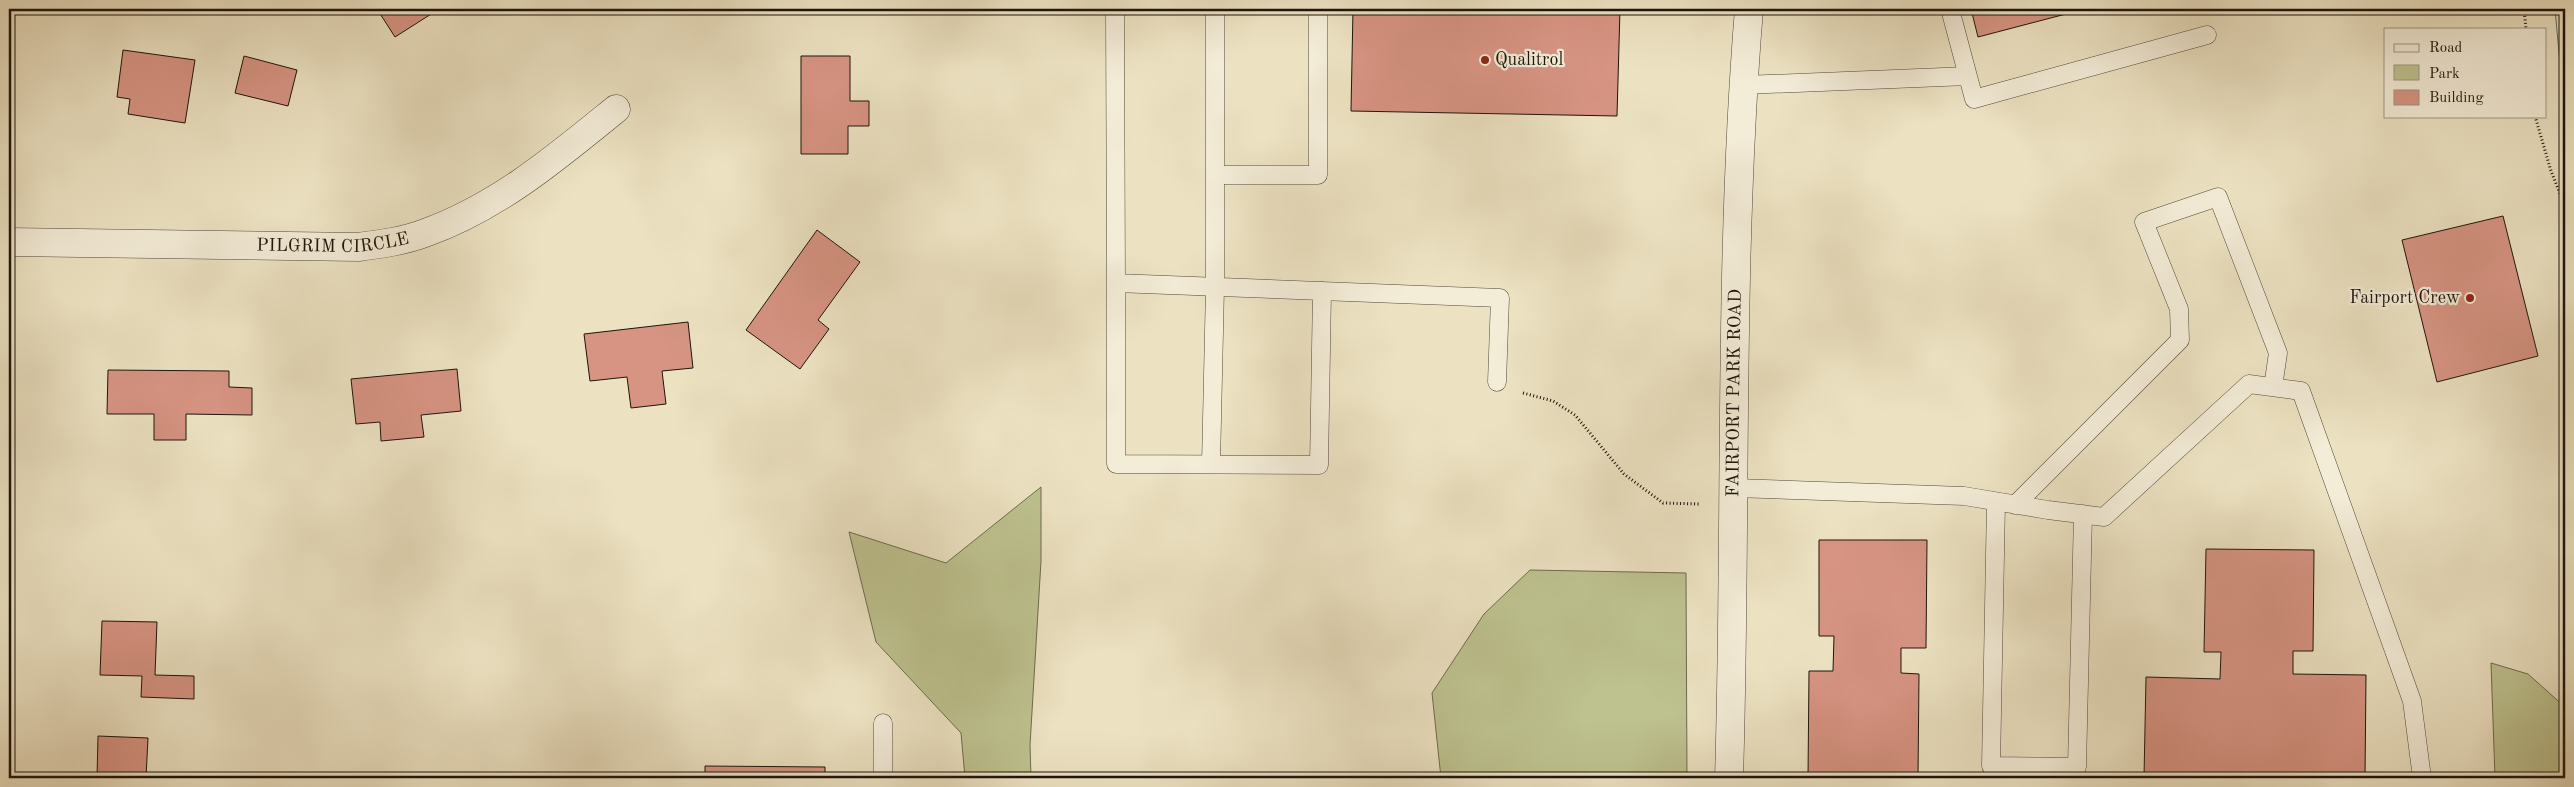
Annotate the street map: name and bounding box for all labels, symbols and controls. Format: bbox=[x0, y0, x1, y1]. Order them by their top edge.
legend bbox=[2384, 28, 2546, 118]
text: Road bbox=[2429, 41, 2463, 56]
place label: Qualitrol bbox=[1495, 51, 1563, 69]
marker: Qualitrol bbox=[1479, 54, 1491, 66]
text: Park bbox=[2429, 67, 2460, 82]
text: Building bbox=[2429, 91, 2484, 106]
street label: PILGRIM CIRCLE bbox=[256, 230, 411, 256]
street label: FAIRPORT PARK ROAD bbox=[1724, 289, 1745, 497]
place label: Fairport Crew bbox=[2349, 289, 2460, 307]
marker: Fairport Crew bbox=[2464, 292, 2476, 304]

